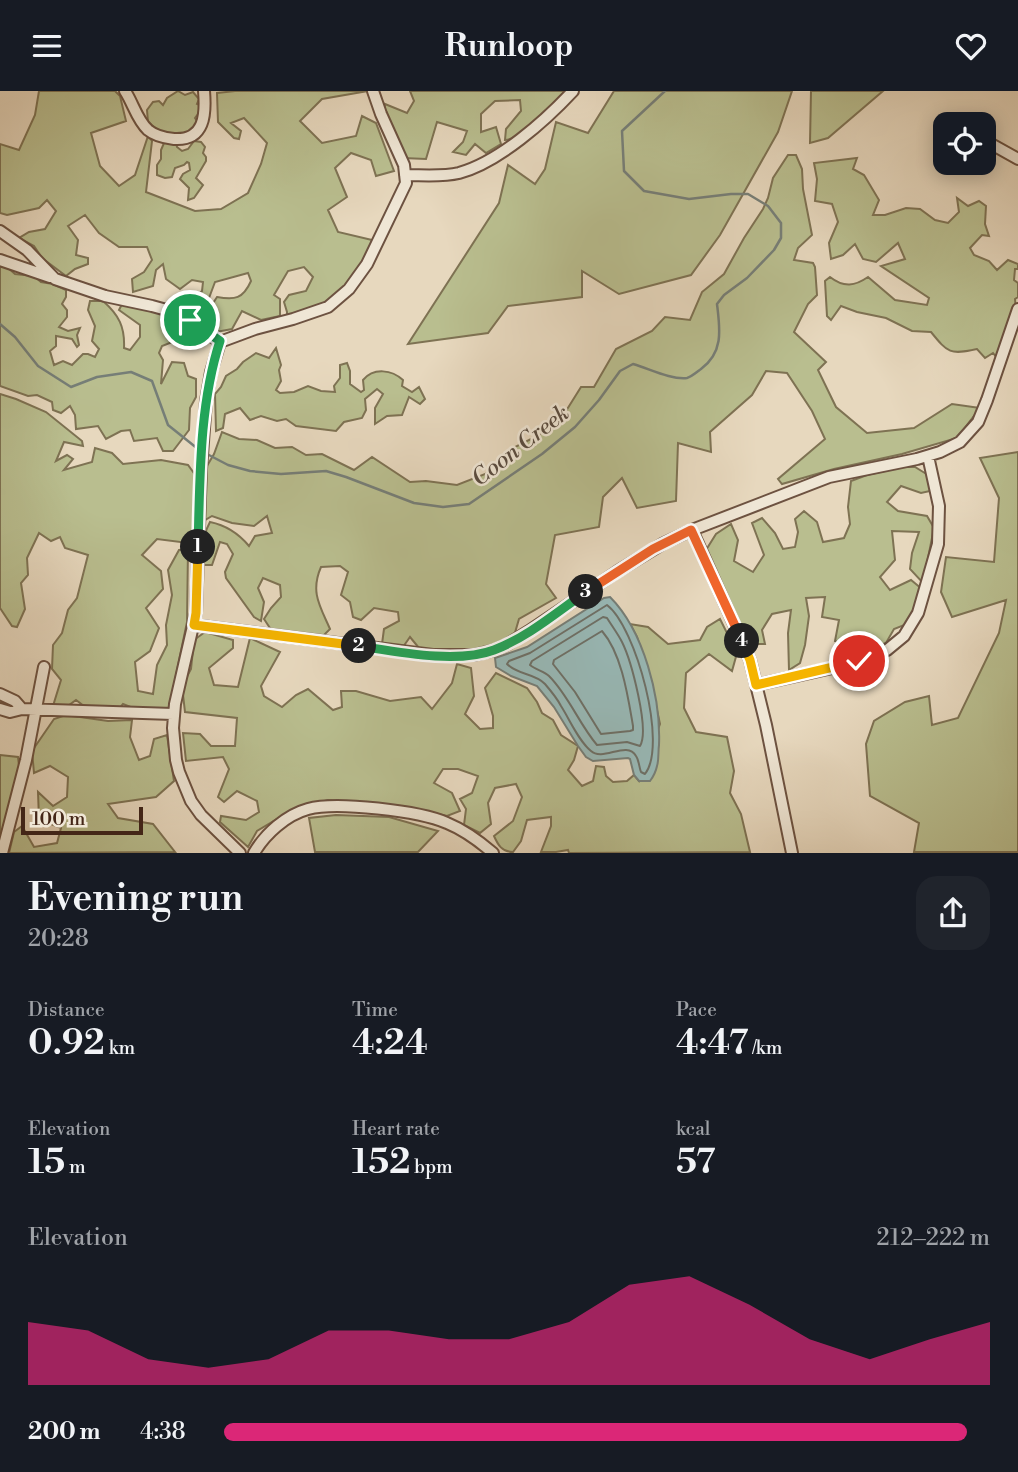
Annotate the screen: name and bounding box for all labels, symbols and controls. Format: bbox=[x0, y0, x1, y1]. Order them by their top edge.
text: Runloop bbox=[445, 26, 573, 66]
icon: menu bbox=[28, 27, 66, 65]
icon: heart bbox=[952, 27, 990, 65]
map controls bbox=[933, 112, 996, 175]
button: locate bbox=[933, 112, 996, 175]
pin bbox=[160, 290, 220, 350]
icon: arrive bbox=[171, 301, 209, 339]
water label: Coon Creek bbox=[466, 399, 575, 493]
pin: 1 bbox=[180, 529, 216, 565]
text: 1 bbox=[193, 534, 202, 558]
pin: 3 bbox=[568, 575, 604, 609]
text: 3 bbox=[580, 579, 591, 603]
pin: 4 bbox=[724, 623, 760, 659]
text: 4 bbox=[735, 628, 748, 652]
pin: 2 bbox=[342, 629, 376, 663]
pin bbox=[829, 631, 889, 691]
text: 2 bbox=[353, 633, 364, 657]
icon: check bbox=[840, 642, 878, 680]
scale bar bbox=[21, 803, 144, 835]
text: 100 m bbox=[32, 807, 85, 831]
text: Evening run bbox=[28, 875, 243, 922]
button: share bbox=[916, 876, 990, 950]
text: 20:28 bbox=[28, 925, 89, 953]
text: Distance bbox=[28, 998, 105, 1022]
text: Time bbox=[352, 998, 398, 1022]
text: Pace bbox=[676, 998, 717, 1022]
text: 0.92 bbox=[28, 1022, 105, 1065]
text: 4:24 bbox=[352, 1022, 428, 1065]
text: 4:47 bbox=[676, 1022, 748, 1065]
text: km bbox=[105, 1036, 135, 1060]
text: /km bbox=[748, 1036, 782, 1060]
text: Elevation bbox=[28, 1117, 110, 1141]
text: Heart rate bbox=[352, 1117, 440, 1141]
text: kcal bbox=[676, 1117, 710, 1141]
text: 15 bbox=[28, 1141, 65, 1184]
text: 152 bbox=[352, 1141, 410, 1184]
text: 57 bbox=[676, 1141, 715, 1184]
text: m bbox=[65, 1155, 86, 1179]
text: bpm bbox=[410, 1155, 453, 1179]
text: Elevation bbox=[28, 1224, 128, 1252]
text: 212–222 m bbox=[877, 1224, 990, 1252]
text: 200 m bbox=[28, 1418, 100, 1446]
text: 4:38 bbox=[140, 1418, 186, 1446]

